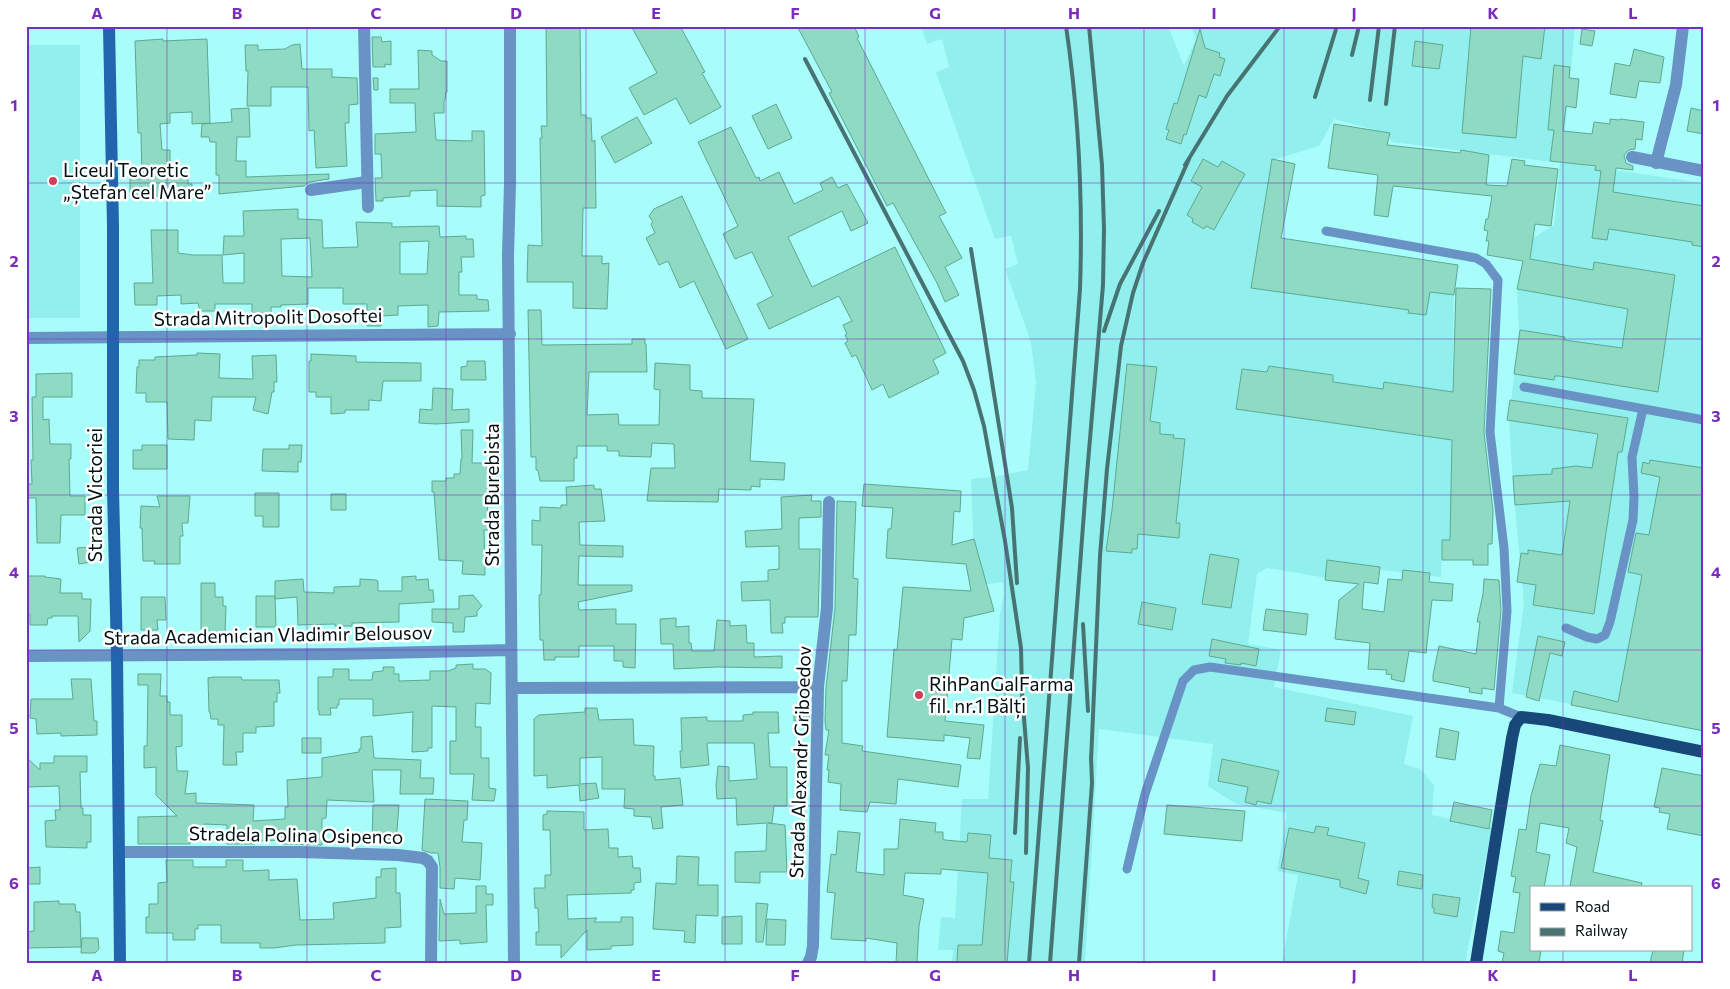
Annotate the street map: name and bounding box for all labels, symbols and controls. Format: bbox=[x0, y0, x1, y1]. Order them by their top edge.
text: A bbox=[91, 3, 103, 22]
text: B bbox=[232, 3, 243, 22]
text: C bbox=[371, 3, 382, 22]
text: D bbox=[510, 3, 522, 22]
text: E bbox=[651, 3, 661, 22]
text: F bbox=[790, 3, 800, 22]
text: G bbox=[929, 3, 941, 22]
text: H bbox=[1068, 3, 1080, 22]
text: I bbox=[1211, 3, 1217, 22]
text: J bbox=[1351, 3, 1357, 22]
text: K bbox=[1487, 3, 1499, 22]
text: L bbox=[1628, 3, 1638, 22]
text: 1 bbox=[10, 95, 18, 114]
text: 1 bbox=[1712, 95, 1720, 114]
place label: Liceul Teoretic „Ștefan cel Mare” bbox=[63, 158, 212, 205]
marker: Liceul Teoretic „Ștefan cel Mare” bbox=[47, 175, 59, 187]
text: 2 bbox=[9, 251, 19, 270]
text: 2 bbox=[1711, 251, 1721, 270]
street label: Strada Mitropolit Dosoftei bbox=[153, 303, 383, 330]
text: 3 bbox=[9, 406, 19, 425]
text: 3 bbox=[1711, 406, 1721, 425]
street label: Strada Burebista bbox=[480, 423, 503, 567]
street label: Strada Victoriei bbox=[83, 428, 106, 562]
text: 4 bbox=[9, 562, 19, 581]
text: 4 bbox=[1711, 562, 1721, 581]
street label: Strada Academician Vladimir Belousov bbox=[103, 620, 433, 649]
street label: Strada Alexandr Griboedov bbox=[784, 645, 815, 879]
place label: RihPanGalFarma fil. nr.1 Bălți bbox=[929, 672, 1074, 719]
marker: RihPanGalFarma fil. nr.1 Bălți bbox=[913, 689, 925, 701]
text: 5 bbox=[9, 718, 19, 737]
text: 5 bbox=[1711, 718, 1721, 737]
street label: Stradela Polina Osipenco bbox=[189, 821, 403, 848]
text: 6 bbox=[9, 873, 19, 892]
text: 6 bbox=[1711, 873, 1721, 892]
legend bbox=[1530, 886, 1692, 952]
text: Road bbox=[1575, 897, 1610, 915]
text: Railway bbox=[1575, 921, 1628, 939]
text: A bbox=[91, 965, 103, 984]
text: B bbox=[232, 965, 243, 984]
text: C bbox=[371, 965, 382, 984]
text: D bbox=[510, 965, 522, 984]
text: E bbox=[651, 965, 661, 984]
text: F bbox=[790, 965, 800, 984]
text: G bbox=[929, 965, 941, 984]
text: H bbox=[1068, 965, 1080, 984]
text: I bbox=[1211, 965, 1217, 984]
text: J bbox=[1351, 965, 1357, 984]
text: K bbox=[1487, 965, 1499, 984]
text: L bbox=[1628, 965, 1638, 984]

